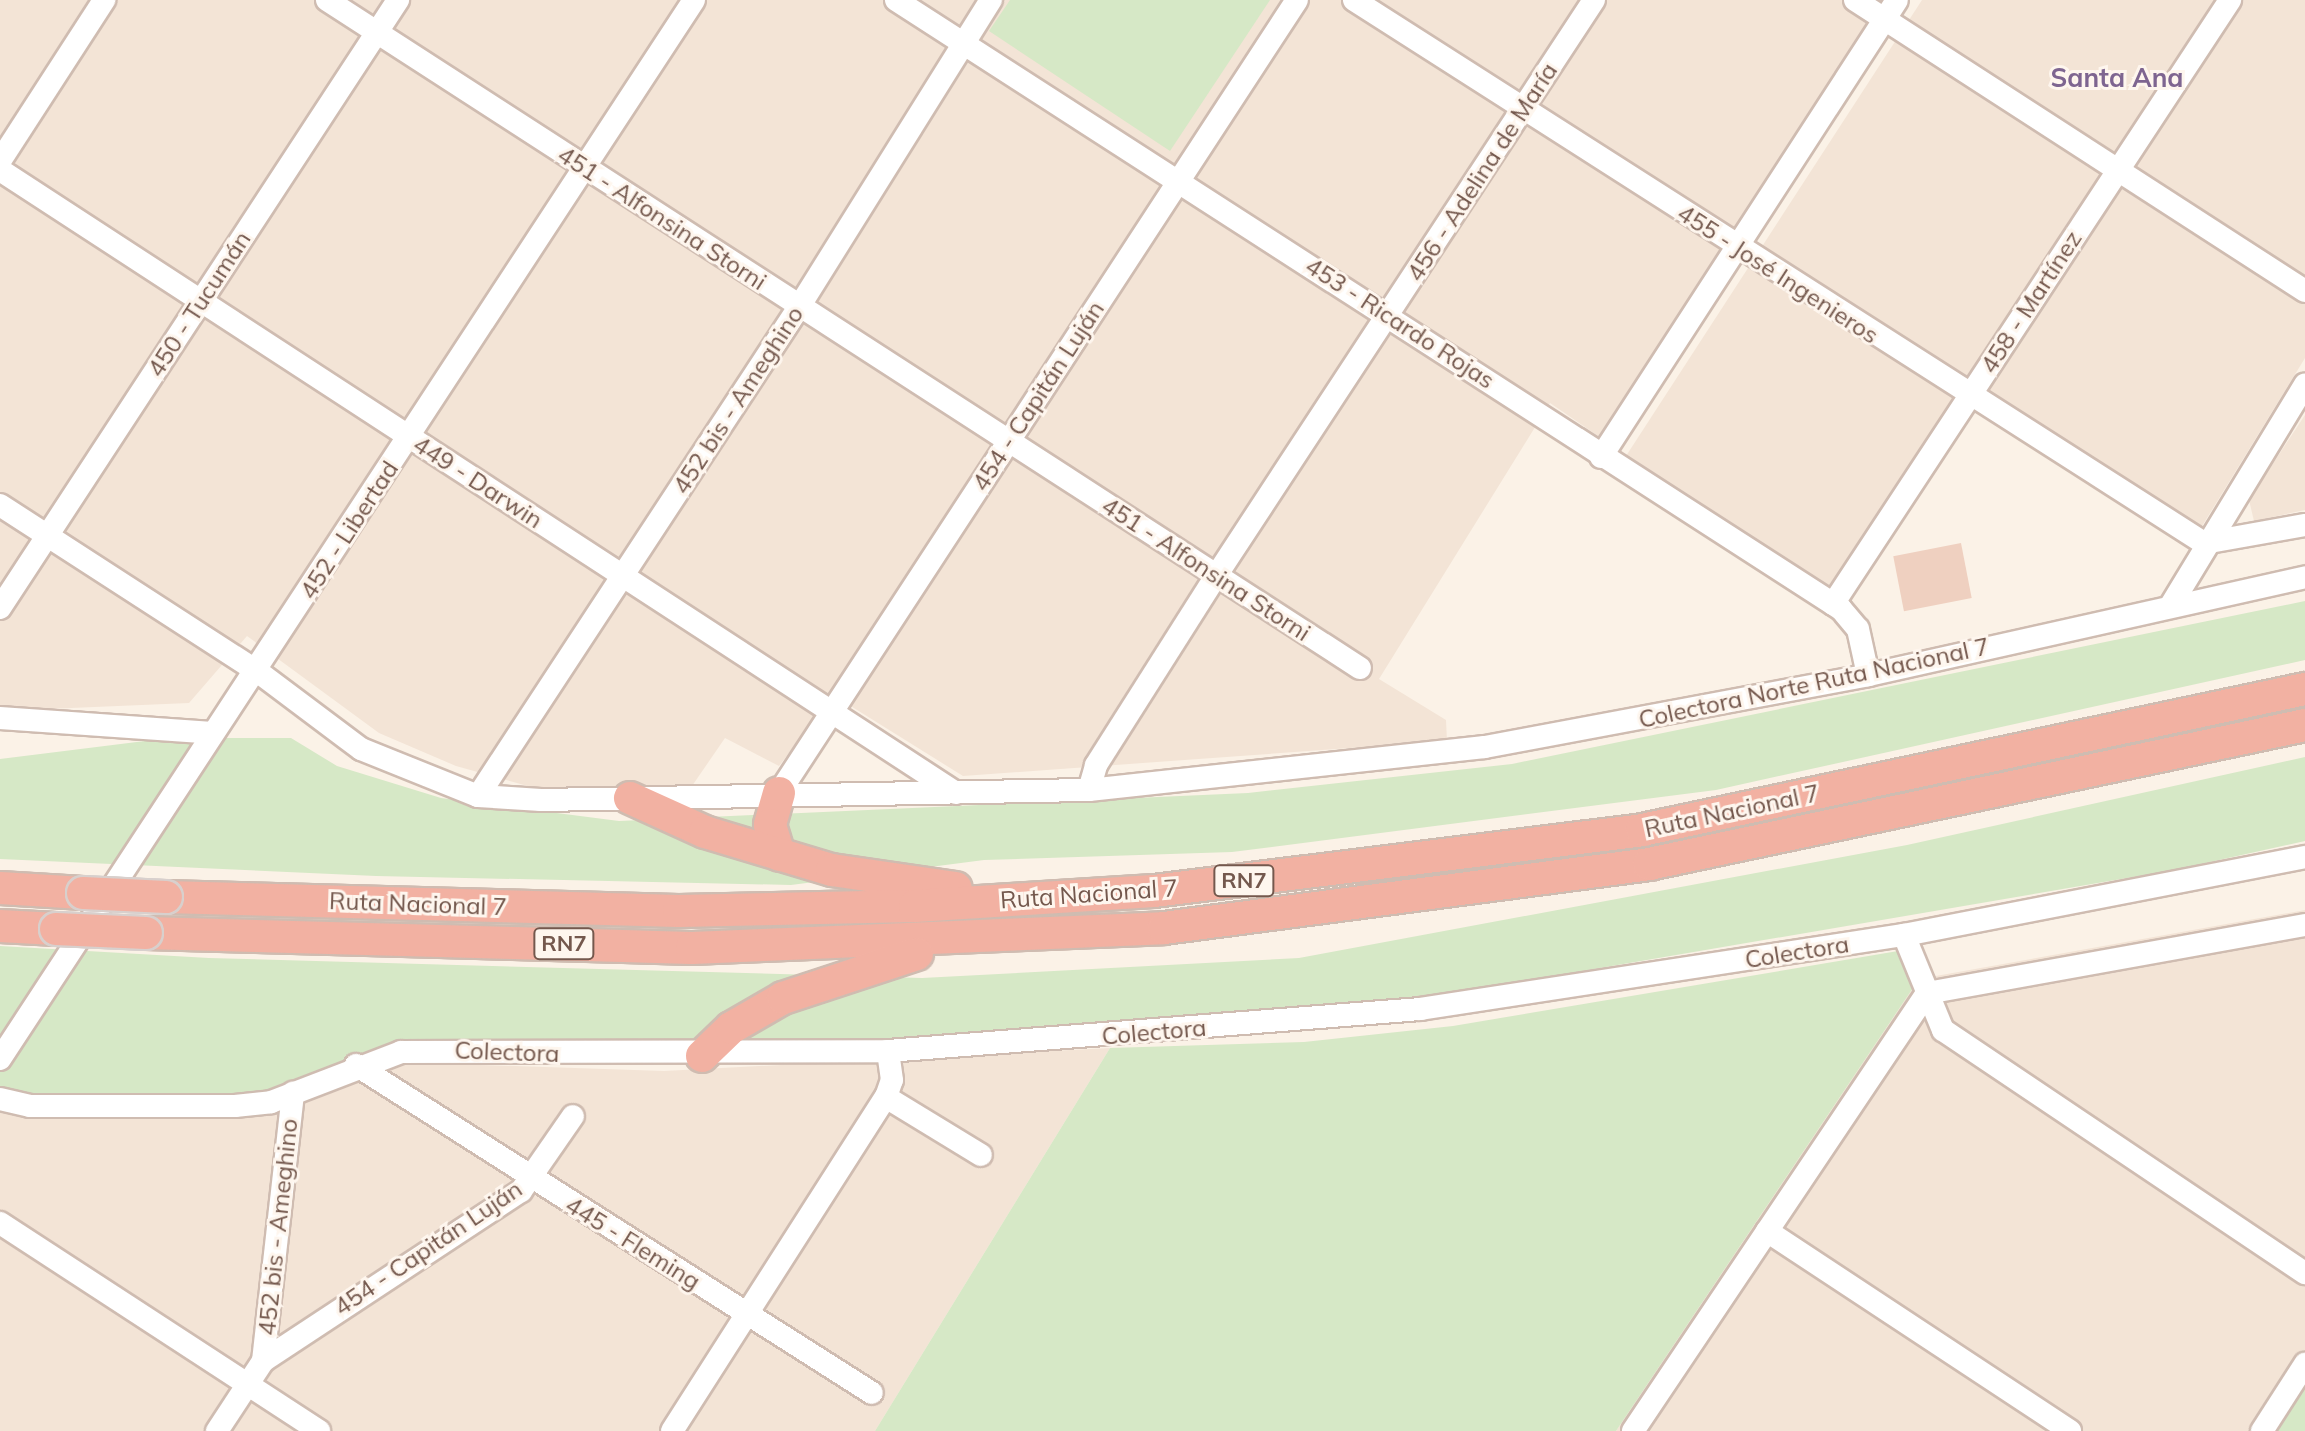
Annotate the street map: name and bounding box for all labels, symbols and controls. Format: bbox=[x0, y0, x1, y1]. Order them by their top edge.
street label: 456 - Adelina de María bbox=[1401, 57, 1563, 287]
district label: Santa Ana bbox=[2051, 62, 2183, 94]
street label: 451 - Alfonsina Storni bbox=[552, 140, 772, 296]
street label: 455 - José Ingenieros bbox=[1672, 198, 1884, 350]
street label: 458 - Martínez bbox=[1974, 225, 2088, 379]
street label: 450 - Tucumán bbox=[141, 226, 257, 382]
street label: 453 - Ricardo Rojas bbox=[1300, 251, 1500, 395]
street label: 454 - Capitán Luján bbox=[966, 296, 1110, 496]
street label: 452 bis - Ameghino bbox=[667, 301, 809, 499]
street label: 449 - Darwin bbox=[408, 430, 548, 534]
street label: 452 - Libertad bbox=[294, 456, 404, 604]
street label: 451 - Alfonsina Storni bbox=[1096, 491, 1316, 647]
street label: Colectora Norte Ruta Nacional 7 bbox=[1636, 632, 1992, 734]
street label: Ruta Nacional 7 bbox=[1642, 778, 1822, 844]
road number: RN7 bbox=[1212, 863, 1276, 899]
street label: Ruta Nacional 7 bbox=[999, 873, 1179, 915]
street label: Ruta Nacional 7 bbox=[329, 887, 507, 921]
road number: RN7 bbox=[532, 926, 596, 962]
street label: Colectora bbox=[1743, 930, 1851, 974]
street label: Colectora bbox=[1100, 1013, 1208, 1051]
street label: Colectora bbox=[454, 1036, 560, 1068]
street label: 452 bis - Ameghino bbox=[252, 1117, 304, 1337]
street label: 454 - Capitán Luján bbox=[329, 1174, 527, 1322]
street label: 445 - Fleming bbox=[560, 1190, 706, 1296]

